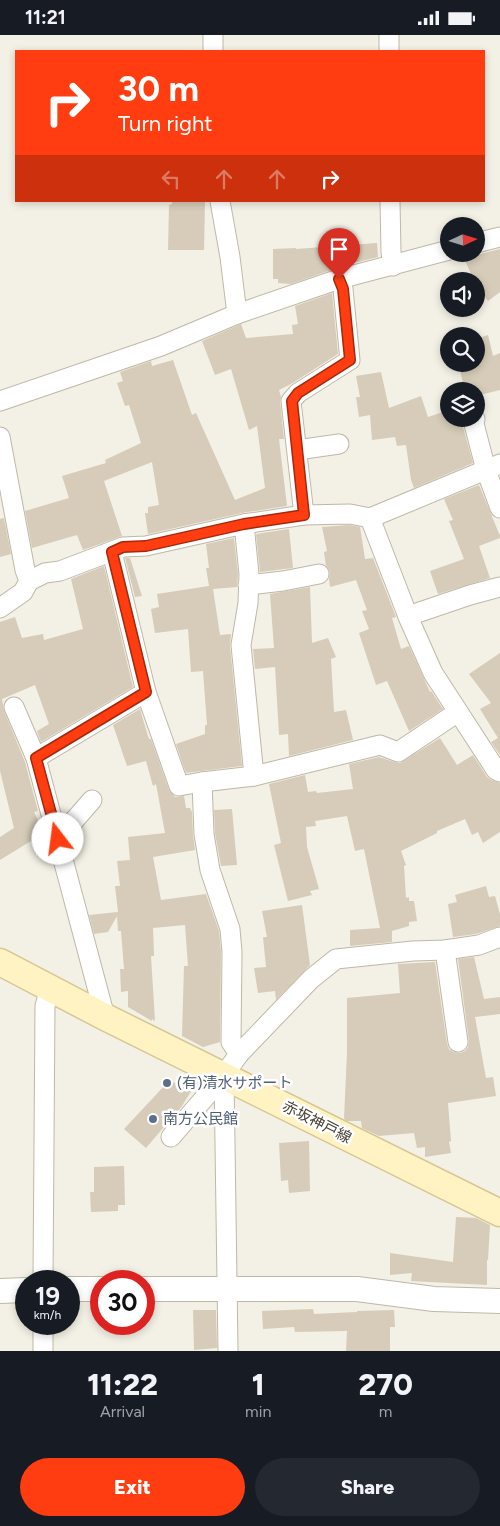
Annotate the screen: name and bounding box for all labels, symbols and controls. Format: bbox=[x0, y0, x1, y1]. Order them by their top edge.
text: 11:21 bbox=[25, 6, 66, 29]
text: 30 m bbox=[118, 68, 199, 110]
icon: right bbox=[35, 70, 100, 135]
text: Turn right bbox=[118, 110, 213, 137]
icon: left bbox=[157, 165, 185, 193]
icon: ahead bbox=[210, 165, 238, 193]
icon: ahead bbox=[263, 165, 291, 193]
icon: right bbox=[316, 165, 344, 193]
north arrow bbox=[440, 217, 485, 263]
map controls bbox=[440, 217, 485, 427]
pin bbox=[318, 228, 360, 279]
icon: arrive bbox=[325, 235, 353, 263]
button: sound bbox=[440, 272, 485, 317]
button: search bbox=[440, 327, 485, 372]
button: layers bbox=[440, 382, 485, 427]
position arrow bbox=[31, 812, 83, 864]
place label: (有)清水サポート bbox=[177, 1074, 293, 1092]
marker: (有)清水サポート bbox=[161, 1077, 173, 1089]
street label: 赤坂神戸線 bbox=[279, 1097, 355, 1147]
place label: 南方公民館 bbox=[163, 1110, 238, 1128]
marker: 南方公民館 bbox=[147, 1113, 159, 1125]
speed limit sign: 30 bbox=[90, 1270, 155, 1335]
text: 19 bbox=[35, 1281, 60, 1311]
text: km/h bbox=[34, 1308, 61, 1322]
text: 11:22 bbox=[87, 1366, 158, 1403]
text: 1 bbox=[252, 1366, 265, 1403]
text: 270 bbox=[359, 1366, 413, 1403]
text: Arrival bbox=[100, 1402, 145, 1421]
text: min bbox=[245, 1402, 271, 1421]
text: m bbox=[379, 1402, 392, 1421]
button: Exit bbox=[20, 1458, 245, 1516]
button: Share bbox=[255, 1458, 480, 1516]

